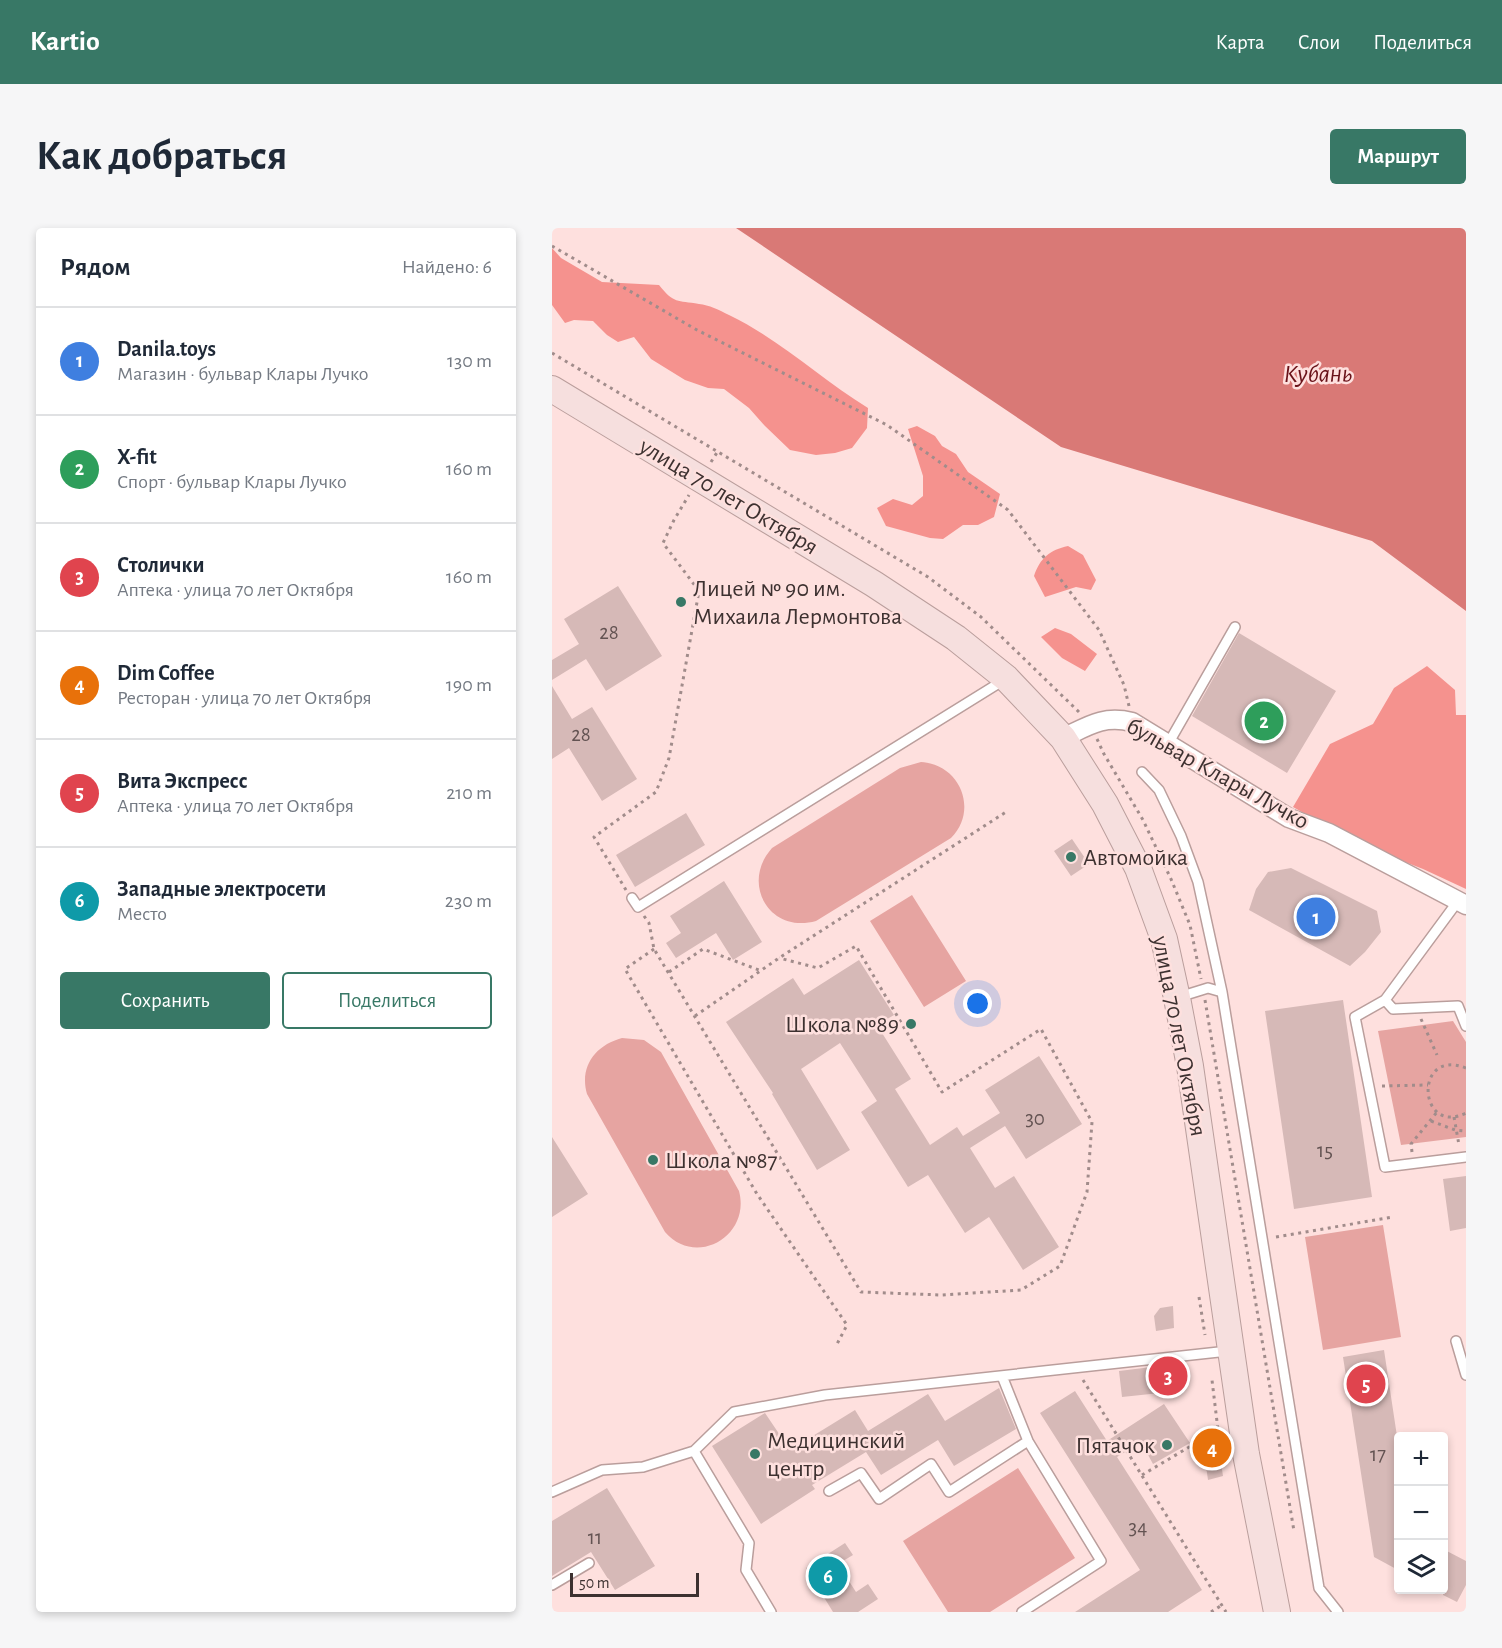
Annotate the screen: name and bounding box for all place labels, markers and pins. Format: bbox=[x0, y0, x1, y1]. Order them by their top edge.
place label: Лицей № 90 им. Михаила Лермонтова bbox=[693, 577, 902, 629]
marker: Лицей № 90 им. Михаила Лермонтова bbox=[674, 595, 688, 609]
pin: 2 bbox=[1244, 698, 1284, 744]
place label: Автомойка bbox=[1083, 846, 1188, 870]
marker: Автомойка bbox=[1064, 850, 1078, 864]
pin: 1 bbox=[1296, 894, 1335, 940]
place label: Школа №89 bbox=[785, 1013, 899, 1037]
marker: Школа №89 bbox=[904, 1017, 918, 1031]
place label: Школа №87 bbox=[665, 1149, 778, 1173]
marker: Школа №87 bbox=[646, 1153, 660, 1167]
pin: 3 bbox=[1148, 1354, 1188, 1398]
pin: 5 bbox=[1346, 1362, 1386, 1406]
pin: 4 bbox=[1192, 1426, 1232, 1470]
place label: Медицинский центр bbox=[767, 1429, 905, 1481]
place label: Пятачок bbox=[1075, 1434, 1155, 1458]
marker: Пятачок bbox=[1160, 1438, 1174, 1452]
marker: Медицинский центр bbox=[748, 1447, 762, 1461]
pin: 6 bbox=[808, 1554, 848, 1598]

